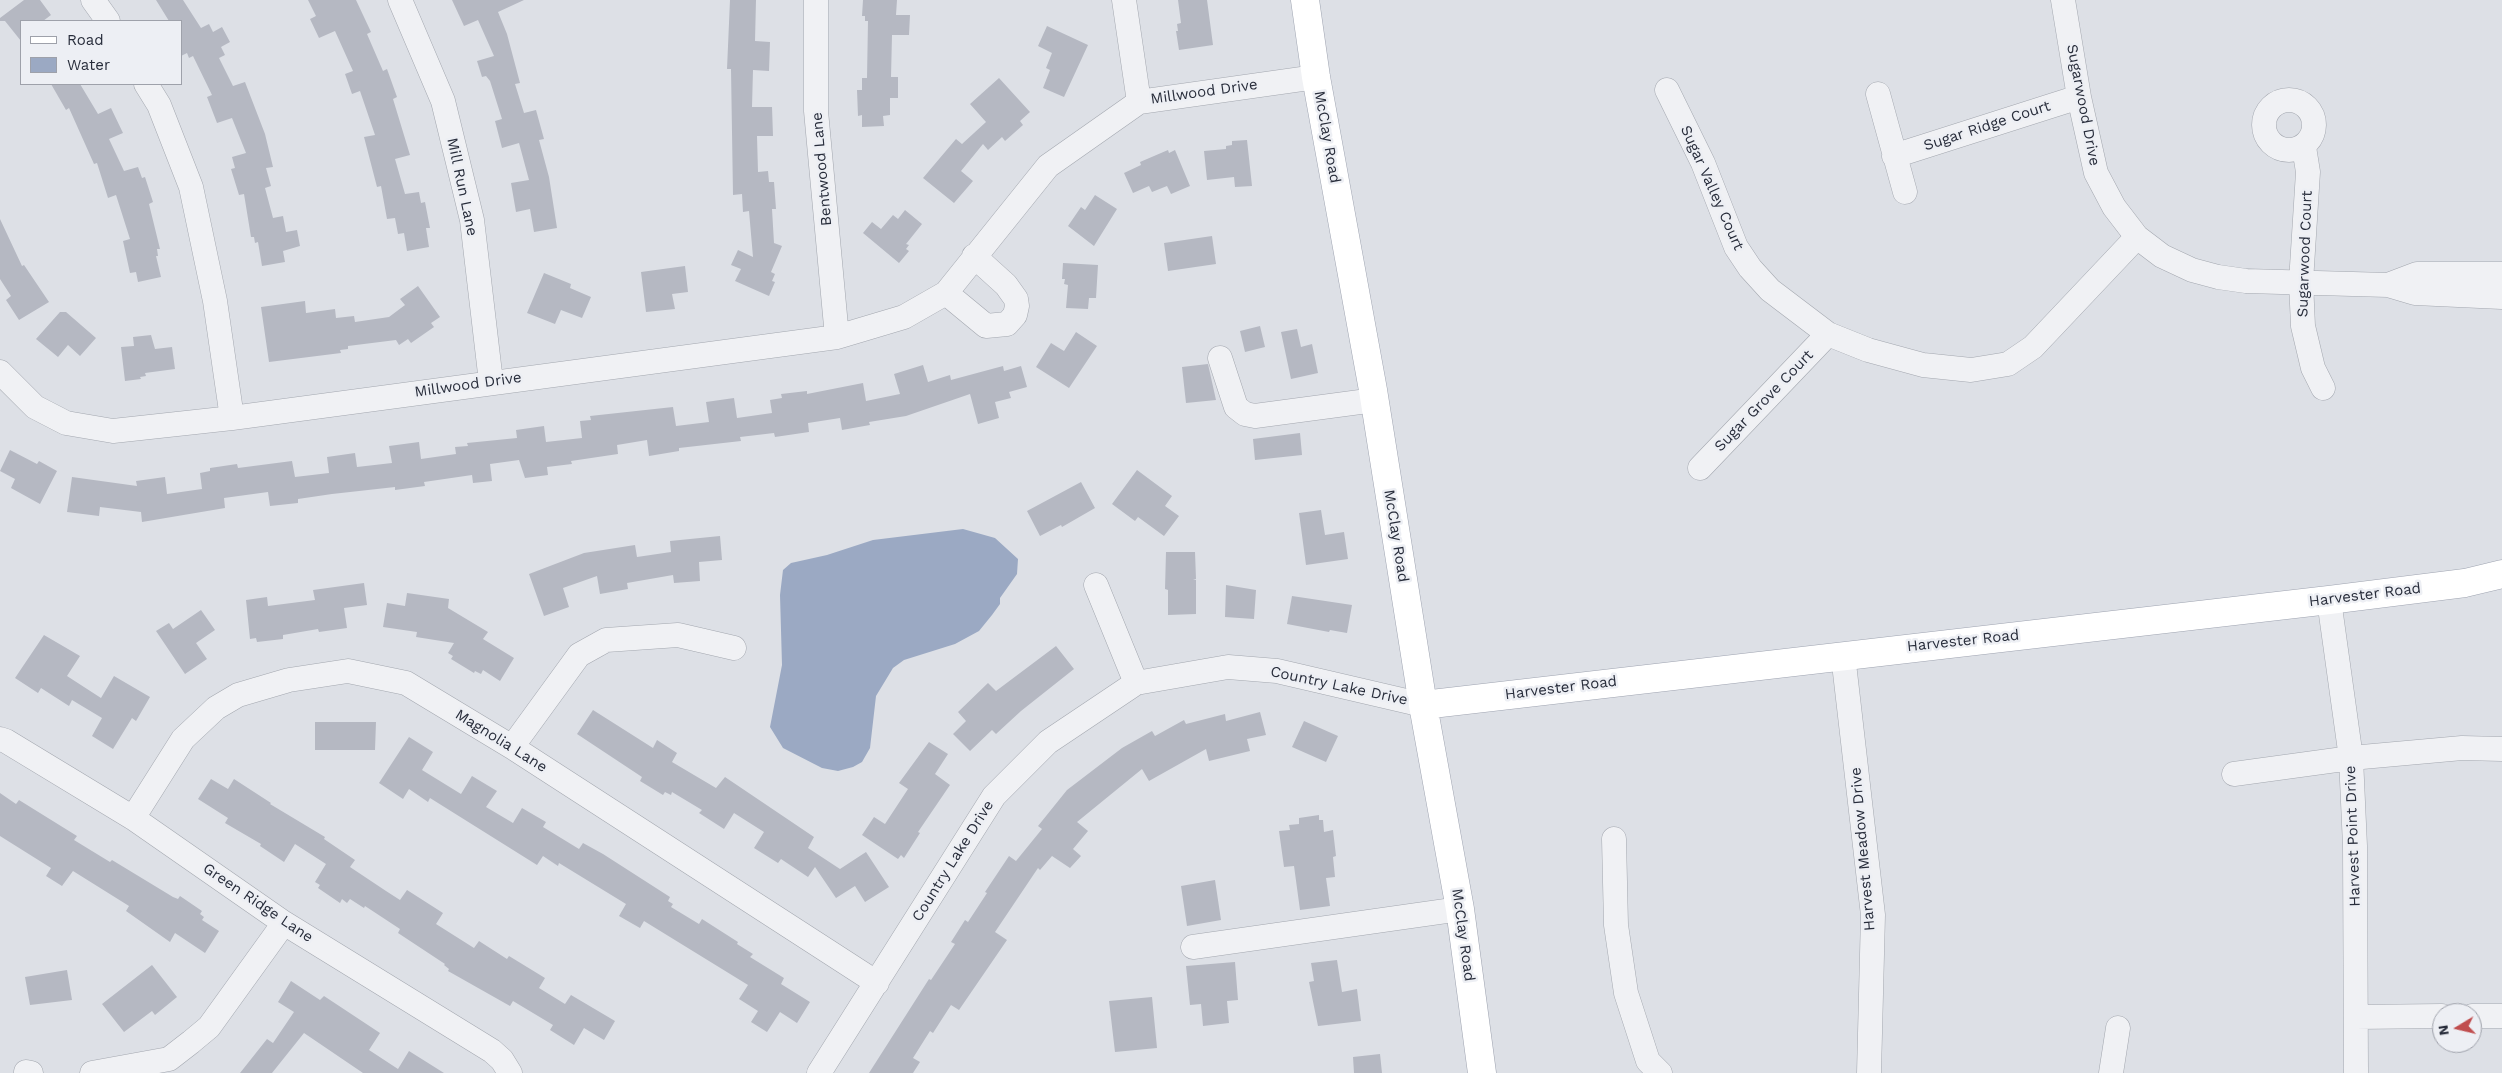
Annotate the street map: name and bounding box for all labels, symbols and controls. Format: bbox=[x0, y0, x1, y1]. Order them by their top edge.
legend bbox=[20, 20, 182, 85]
text: Road bbox=[67, 31, 104, 49]
street label: Sugarwood Drive bbox=[2062, 43, 2104, 167]
text: Water bbox=[67, 56, 110, 74]
street label: Millwood Drive bbox=[1149, 76, 1259, 108]
street label: McClay Road bbox=[1310, 89, 1344, 185]
street label: Sugar Ridge Court bbox=[1921, 97, 2053, 155]
street label: Bentwood Lane bbox=[808, 111, 836, 227]
street label: Sugar Valley Court bbox=[1676, 123, 1748, 253]
street label: Mill Run Lane bbox=[443, 136, 481, 238]
street label: Sugarwood Court bbox=[2294, 190, 2316, 318]
street label: Sugar Grove Court bbox=[1711, 346, 1817, 456]
street label: Millwood Drive bbox=[413, 369, 523, 401]
street label: McClay Road bbox=[1380, 488, 1412, 584]
street label: Harvester Road bbox=[2308, 579, 2422, 611]
street label: Harvester Road bbox=[1906, 626, 2020, 656]
street label: Country Lake Drive bbox=[1269, 663, 1409, 709]
street label: Harvester Road bbox=[1504, 672, 1618, 704]
street label: Magnolia Lane bbox=[452, 706, 550, 776]
street label: Harvest Point Drive bbox=[2342, 765, 2364, 907]
street label: Harvest Meadow Drive bbox=[1847, 766, 1879, 932]
street label: Country Lake Drive bbox=[908, 797, 998, 925]
street label: Green Ridge Lane bbox=[200, 860, 316, 946]
street label: McClay Road bbox=[1448, 887, 1478, 983]
north arrow bbox=[2432, 1003, 2482, 1053]
text: N bbox=[2434, 1024, 2452, 1037]

